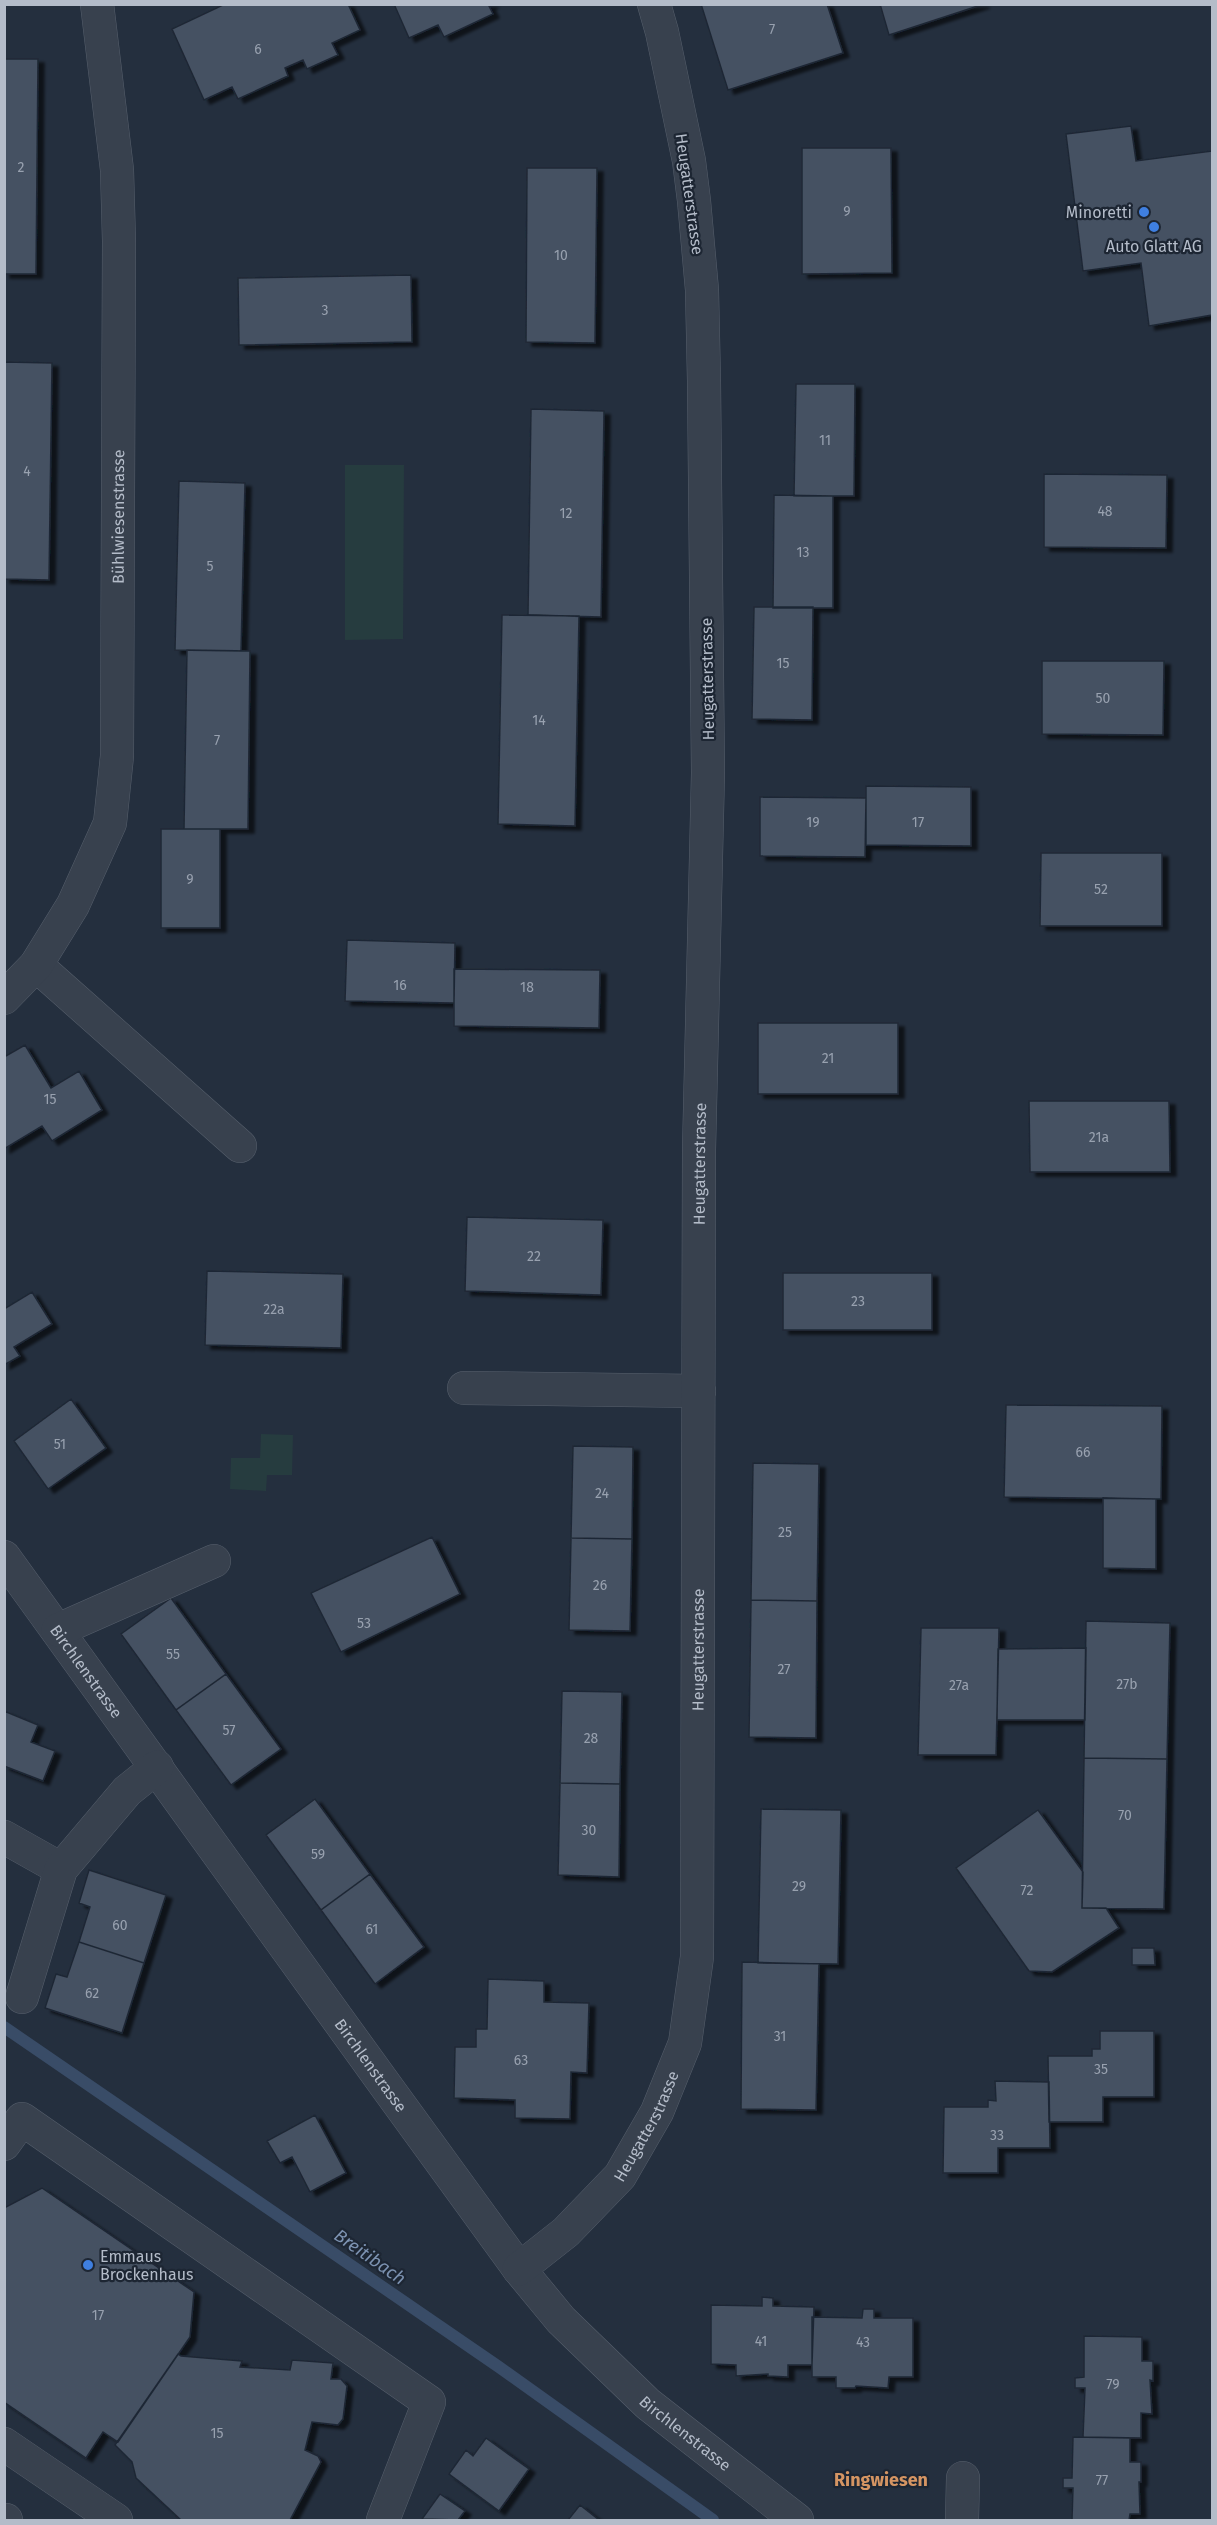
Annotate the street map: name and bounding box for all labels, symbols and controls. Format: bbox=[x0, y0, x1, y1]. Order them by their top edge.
house number: 7 bbox=[769, 21, 775, 38]
house number: 6 bbox=[254, 41, 262, 58]
street label: Heugatterstrasse bbox=[672, 132, 707, 256]
house number: 2 bbox=[18, 159, 25, 176]
house number: 9 bbox=[843, 203, 851, 220]
place label: Minoretti bbox=[1066, 203, 1132, 222]
marker: Minoretti bbox=[1137, 205, 1151, 219]
marker: Auto Glatt AG bbox=[1147, 220, 1161, 234]
place label: Auto Glatt AG bbox=[1106, 237, 1202, 256]
house number: 10 bbox=[554, 247, 568, 264]
house number: 3 bbox=[322, 302, 329, 319]
house number: 11 bbox=[819, 432, 831, 449]
street label: Bühlwiesenstrasse bbox=[109, 450, 128, 584]
house number: 4 bbox=[23, 463, 31, 480]
house number: 48 bbox=[1097, 503, 1113, 520]
house number: 12 bbox=[560, 505, 573, 522]
house number: 13 bbox=[796, 544, 810, 561]
house number: 5 bbox=[206, 558, 214, 575]
street label: Heugatterstrasse bbox=[697, 618, 718, 740]
house number: 15 bbox=[776, 655, 790, 672]
house number: 50 bbox=[1096, 690, 1111, 707]
house number: 14 bbox=[532, 712, 546, 729]
house number: 7 bbox=[214, 732, 220, 749]
house number: 19 bbox=[806, 814, 820, 831]
house number: 17 bbox=[912, 814, 924, 831]
house number: 9 bbox=[186, 871, 194, 888]
house number: 52 bbox=[1094, 881, 1108, 898]
house number: 16 bbox=[393, 977, 407, 994]
house number: 18 bbox=[520, 979, 534, 996]
house number: 21 bbox=[822, 1050, 834, 1067]
house number: 15 bbox=[43, 1091, 57, 1108]
street label: Heugatterstrasse bbox=[690, 1102, 710, 1225]
house number: 21a bbox=[1089, 1129, 1109, 1146]
house number: 22 bbox=[527, 1248, 541, 1265]
house number: 23 bbox=[851, 1293, 865, 1310]
house number: 22a bbox=[263, 1301, 285, 1318]
house number: 51 bbox=[54, 1436, 66, 1453]
house number: 66 bbox=[1076, 1444, 1090, 1461]
house number: 24 bbox=[595, 1485, 610, 1502]
house number: 25 bbox=[778, 1524, 792, 1541]
house number: 26 bbox=[593, 1577, 607, 1594]
street label: Heugatterstrasse bbox=[689, 1588, 708, 1711]
house number: 53 bbox=[357, 1615, 371, 1632]
street label: Birchlenstrasse bbox=[46, 1621, 126, 1722]
house number: 55 bbox=[166, 1646, 180, 1663]
house number: 27 bbox=[777, 1661, 791, 1678]
house number: 27b bbox=[1116, 1676, 1138, 1693]
house number: 27a bbox=[949, 1677, 969, 1694]
house number: 57 bbox=[223, 1722, 235, 1739]
house number: 28 bbox=[584, 1730, 599, 1747]
house number: 70 bbox=[1118, 1807, 1132, 1824]
house number: 30 bbox=[582, 1822, 597, 1839]
house number: 59 bbox=[311, 1846, 325, 1863]
house number: 29 bbox=[792, 1878, 806, 1895]
house number: 72 bbox=[1021, 1882, 1034, 1899]
house number: 60 bbox=[112, 1917, 128, 1934]
house number: 61 bbox=[366, 1921, 378, 1938]
house number: 62 bbox=[85, 1985, 99, 2002]
street label: Birchlenstrasse bbox=[331, 2015, 411, 2116]
house number: 31 bbox=[774, 2028, 786, 2045]
house number: 63 bbox=[514, 2052, 528, 2069]
house number: 35 bbox=[1094, 2061, 1108, 2078]
street label: Heugatterstrasse bbox=[610, 2068, 683, 2185]
house number: 33 bbox=[990, 2127, 1004, 2144]
water label: Breitibach bbox=[330, 2224, 410, 2290]
place label: Emmaus Brockenhaus bbox=[100, 2247, 193, 2284]
marker: Emmaus Brockenhaus bbox=[81, 2258, 95, 2272]
house number: 17 bbox=[92, 2307, 104, 2324]
house number: 41 bbox=[755, 2333, 767, 2350]
house number: 43 bbox=[856, 2334, 870, 2351]
house number: 79 bbox=[1106, 2376, 1120, 2393]
street label: Birchlenstrasse bbox=[635, 2392, 735, 2475]
house number: 15 bbox=[210, 2425, 224, 2442]
district label: Ringwiesen bbox=[834, 2469, 928, 2491]
house number: 77 bbox=[1096, 2472, 1108, 2489]

